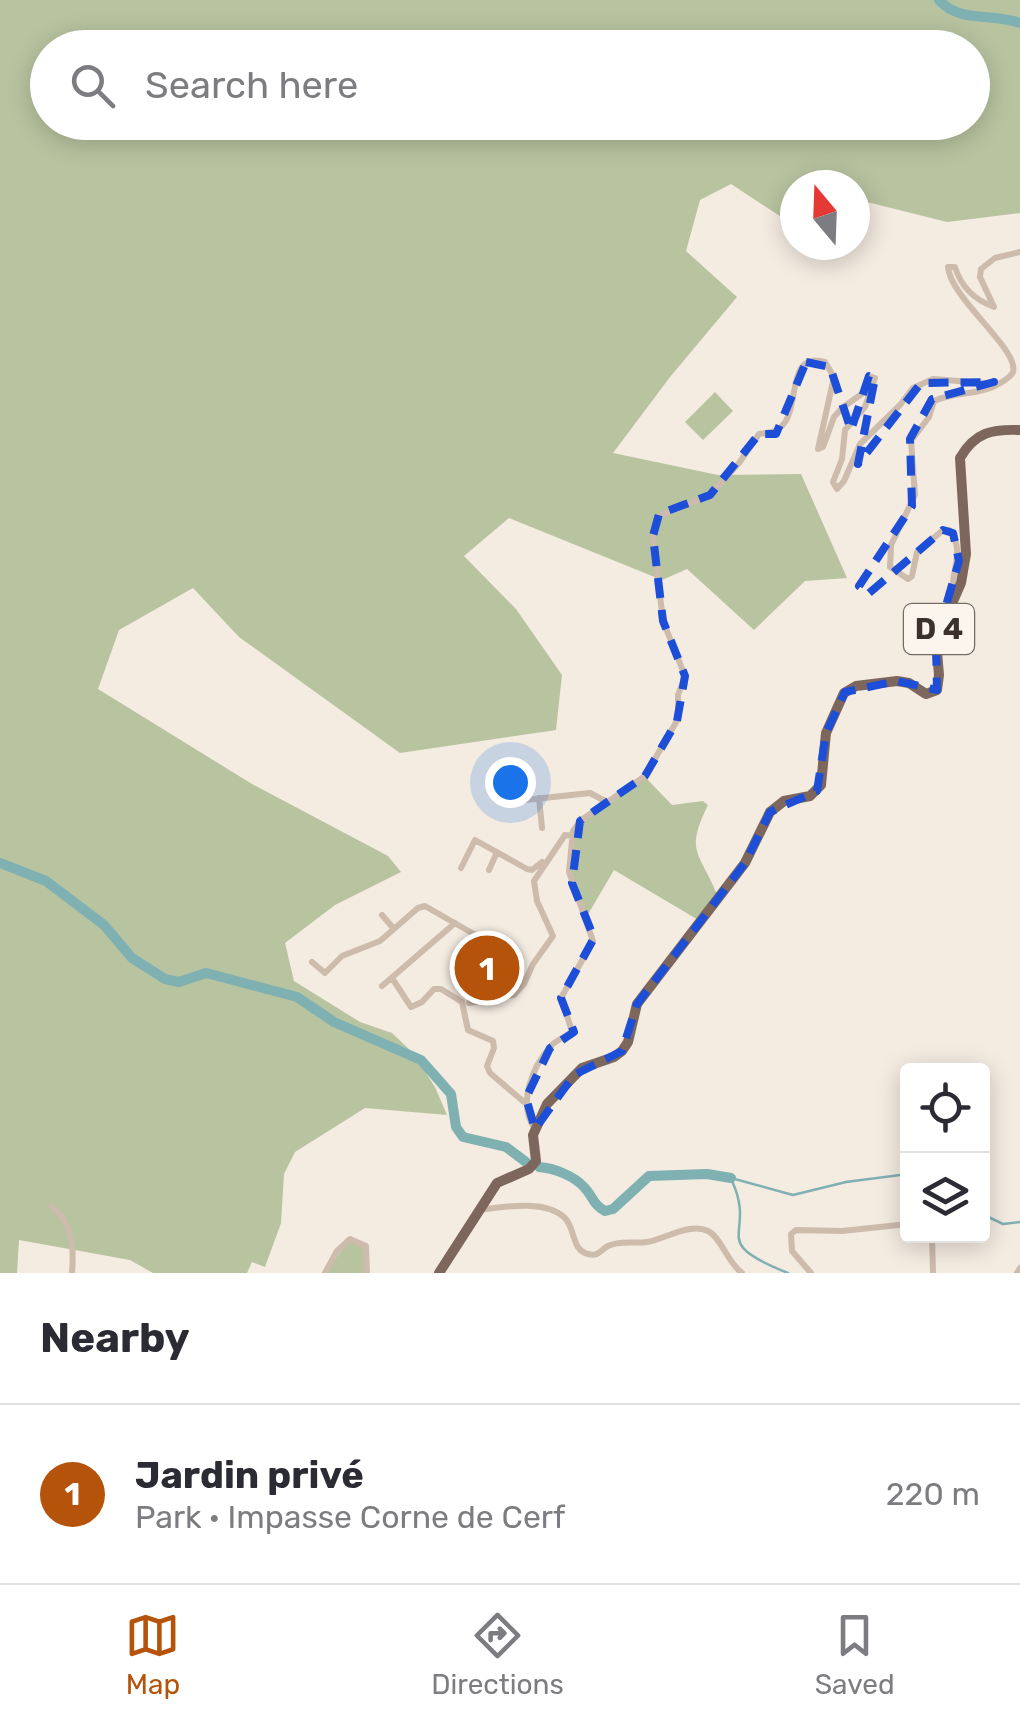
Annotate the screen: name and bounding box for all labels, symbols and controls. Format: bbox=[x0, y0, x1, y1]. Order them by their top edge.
search box bbox=[30, 30, 990, 140]
icon: search bbox=[65, 58, 120, 113]
text: Search here bbox=[145, 62, 358, 108]
north arrow bbox=[780, 170, 870, 260]
road number: D 4 bbox=[904, 604, 974, 654]
your location bbox=[485, 757, 536, 808]
pin: 1 bbox=[454, 930, 520, 1006]
map controls bbox=[900, 1063, 990, 1243]
button: locate bbox=[900, 1063, 990, 1153]
button: layers bbox=[900, 1153, 990, 1243]
text: Nearby bbox=[40, 1313, 190, 1363]
text: Jardin privé bbox=[135, 1452, 364, 1498]
text: 1 bbox=[65, 1475, 80, 1513]
text: 220 m bbox=[886, 1475, 980, 1513]
text: Park · Impasse Corne de Cerf bbox=[135, 1498, 565, 1536]
tab: Map bbox=[125, 1608, 180, 1701]
tab: Directions bbox=[431, 1608, 564, 1701]
tab: Saved bbox=[815, 1608, 895, 1701]

